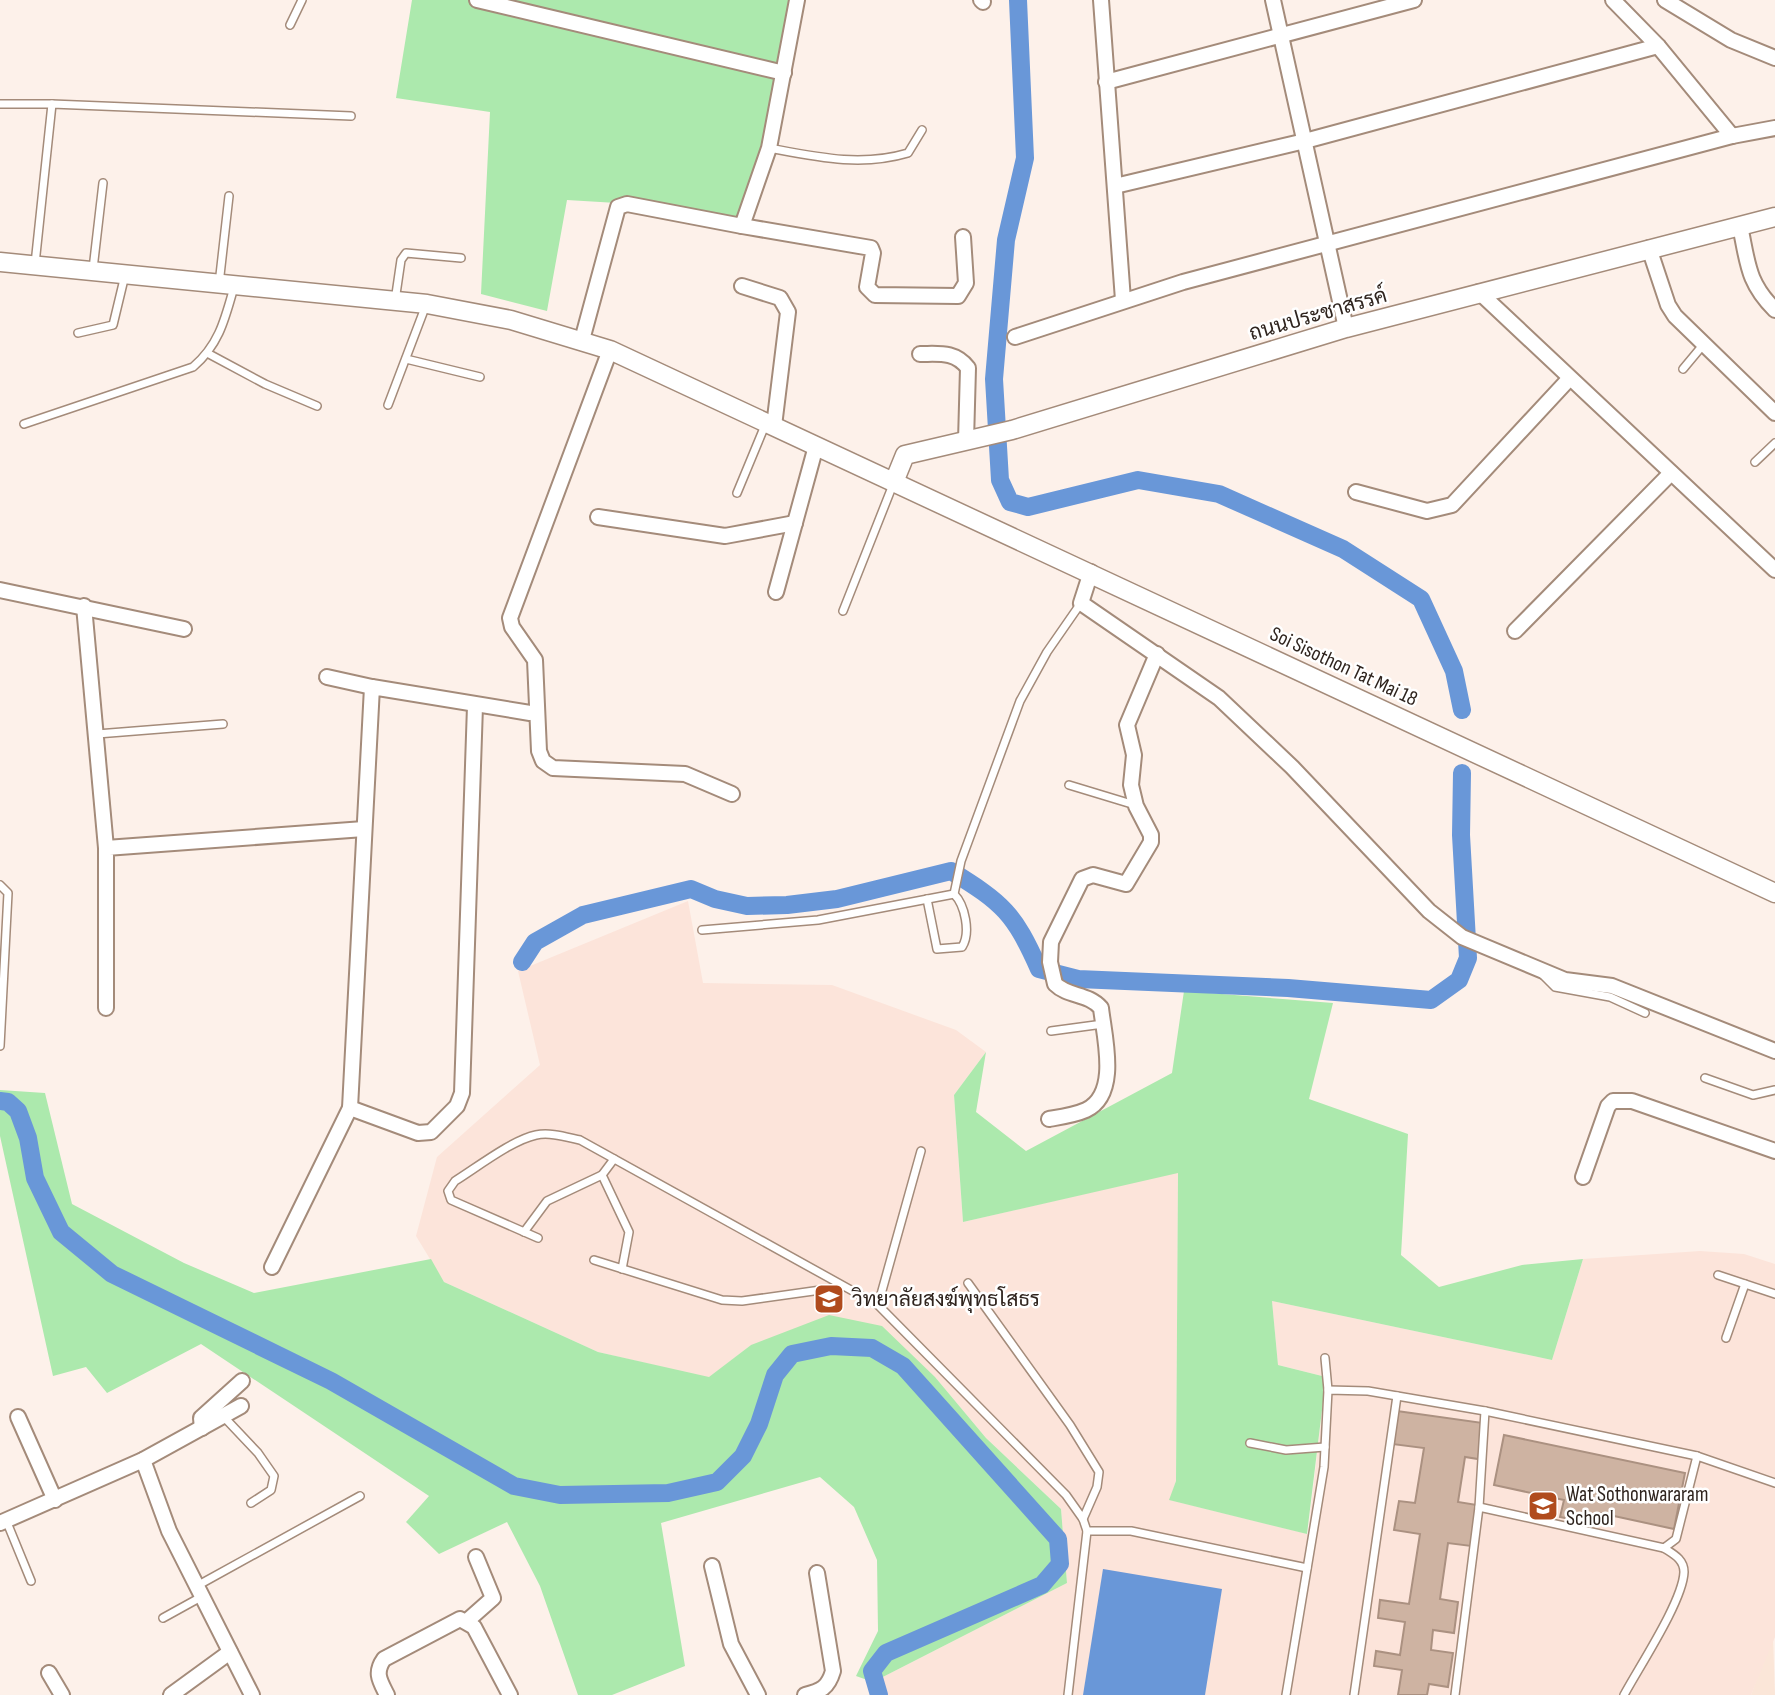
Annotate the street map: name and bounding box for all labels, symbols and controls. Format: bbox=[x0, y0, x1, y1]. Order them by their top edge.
street label: ถนนประชาสรรค์ bbox=[1246, 281, 1390, 346]
street label: Soi Sisothon Tat Mai 18 bbox=[1266, 621, 1422, 712]
school or university icon: วิทยาลัยสงฆ์พุทธโสธร bbox=[812, 1282, 846, 1316]
place label: วิทยาลัยสงฆ์พุทธโสธร bbox=[852, 1285, 1040, 1313]
place label: Wat Sothonwararam School bbox=[1566, 1482, 1708, 1531]
school or university icon: Wat Sothonwararam School bbox=[1526, 1489, 1560, 1523]

